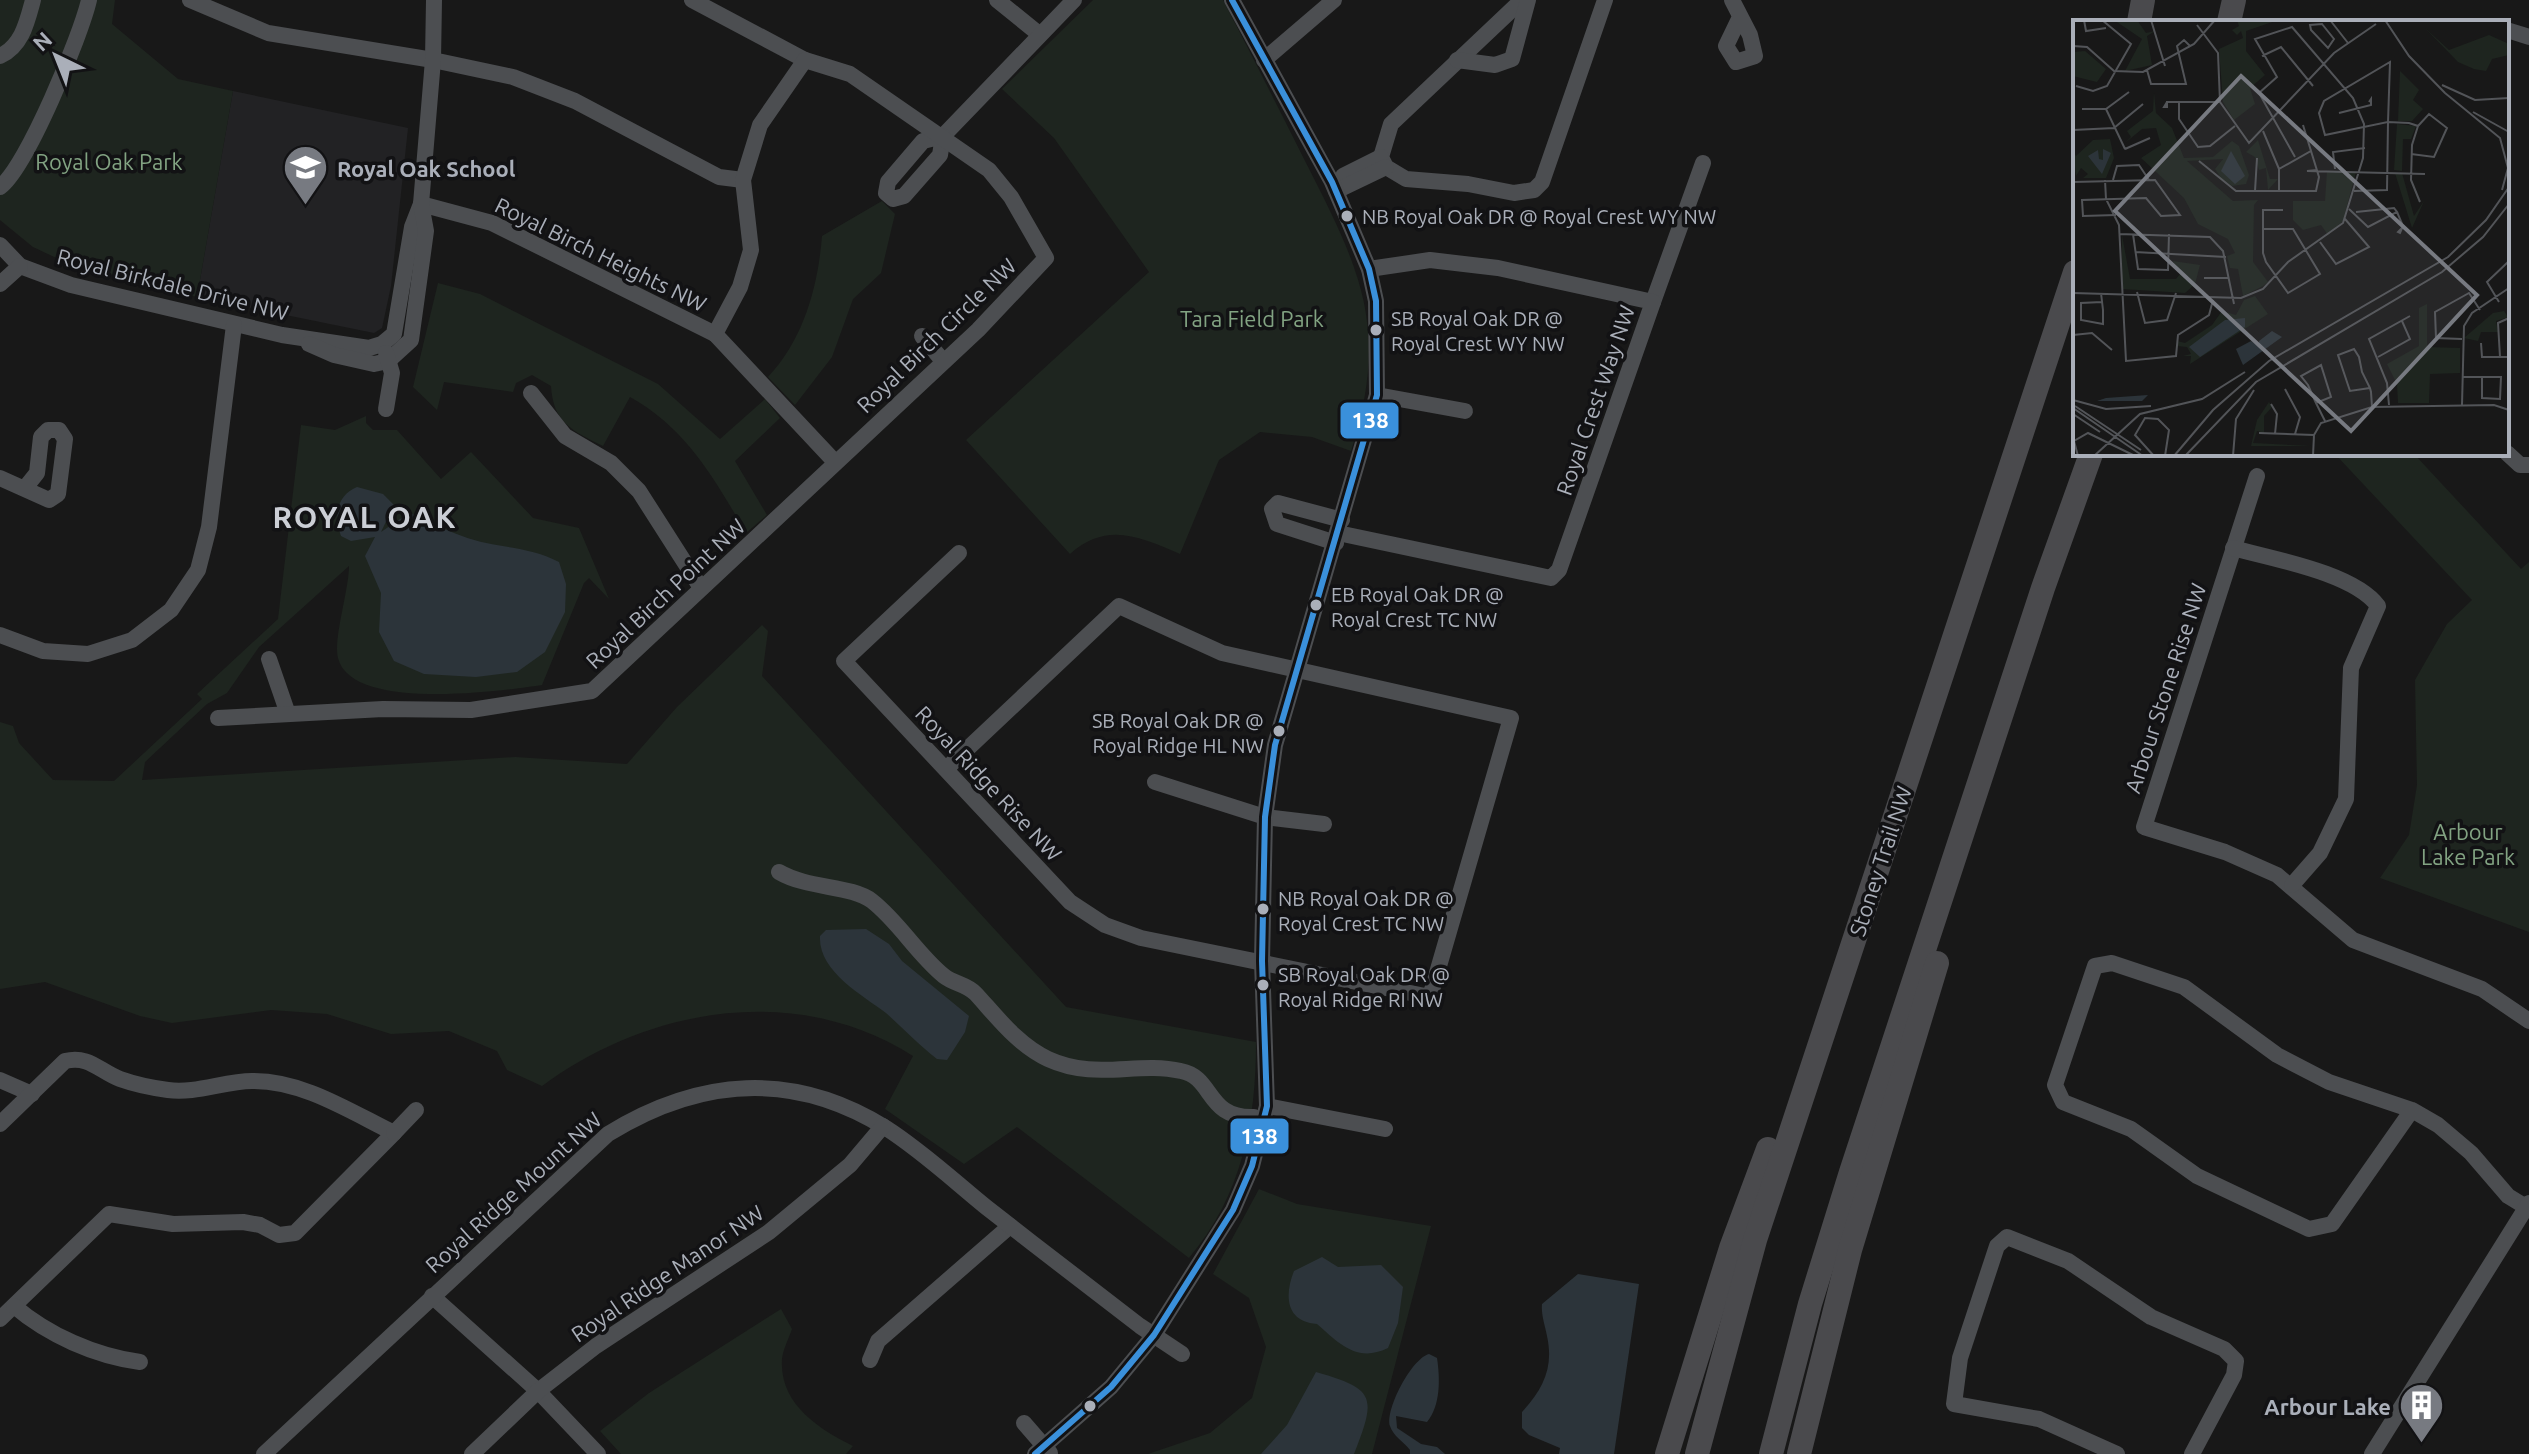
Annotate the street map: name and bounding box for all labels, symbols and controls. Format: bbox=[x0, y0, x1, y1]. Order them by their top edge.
north arrow bbox=[16, 16, 96, 96]
inset map bbox=[2073, 20, 2509, 456]
text: N bbox=[27, 26, 57, 56]
school or university icon: Royal Oak School bbox=[282, 144, 330, 207]
park label: Royal Oak Park bbox=[35, 149, 183, 174]
place label: Royal Oak School bbox=[337, 156, 516, 181]
street label: Royal Birch Heights NW bbox=[491, 192, 711, 316]
place label: NB Royal Oak DR @ Royal Crest WY NW bbox=[1362, 205, 1716, 228]
marker: NB Royal Oak DR @ Royal Crest WY NW bbox=[1339, 208, 1355, 224]
street label: Royal Birkdale Drive NW bbox=[55, 243, 291, 325]
street label: Royal Birch Circle NW bbox=[851, 253, 1021, 417]
street label: Royal Crest Way NW bbox=[1551, 302, 1639, 498]
park label: Tara Field Park bbox=[1180, 306, 1324, 331]
place label: SB Royal Oak DR @ Royal Crest WY NW bbox=[1391, 307, 1565, 355]
marker: SB Royal Oak DR @ Royal Crest WY NW bbox=[1368, 322, 1384, 338]
line badge: 138 bbox=[1339, 401, 1400, 440]
text: 138 bbox=[1351, 407, 1389, 432]
district label: ROYAL OAK bbox=[273, 500, 457, 534]
street label: Royal Birch Point NW bbox=[580, 513, 750, 673]
street label: Arbour Stone Rise NW bbox=[2119, 580, 2211, 796]
place label: EB Royal Oak DR @ Royal Crest TC NW bbox=[1331, 583, 1504, 631]
marker: EB Royal Oak DR @ Royal Crest TC NW bbox=[1308, 597, 1324, 613]
street label: Royal Ridge Rise NW bbox=[911, 700, 1067, 866]
place label: SB Royal Oak DR @ Royal Ridge HL NW bbox=[1092, 709, 1264, 757]
marker: SB Royal Oak DR @ Royal Ridge HL NW bbox=[1271, 723, 1287, 739]
street label: Stoney Trail NW bbox=[1844, 783, 1916, 939]
park label: Arbour Lake Park bbox=[2421, 819, 2515, 869]
place label: NB Royal Oak DR @ Royal Crest TC NW bbox=[1278, 887, 1454, 935]
marker: NB Royal Oak DR @ Royal Crest TC NW bbox=[1255, 901, 1271, 917]
place label: SB Royal Oak DR @ Royal Ridge RI NW bbox=[1278, 963, 1450, 1011]
marker: SB Royal Oak DR @ Royal Ridge RI NW bbox=[1255, 977, 1271, 993]
street label: Royal Ridge Mount NW bbox=[420, 1106, 606, 1278]
line badge: 138 bbox=[1229, 1117, 1290, 1155]
text: 138 bbox=[1240, 1123, 1278, 1148]
street label: Royal Ridge Manor NW bbox=[566, 1199, 768, 1347]
building icon: Arbour Lake bbox=[2398, 1382, 2446, 1445]
place label: Arbour Lake bbox=[2264, 1394, 2391, 1419]
unlabelled marker bbox=[1082, 1398, 1098, 1414]

